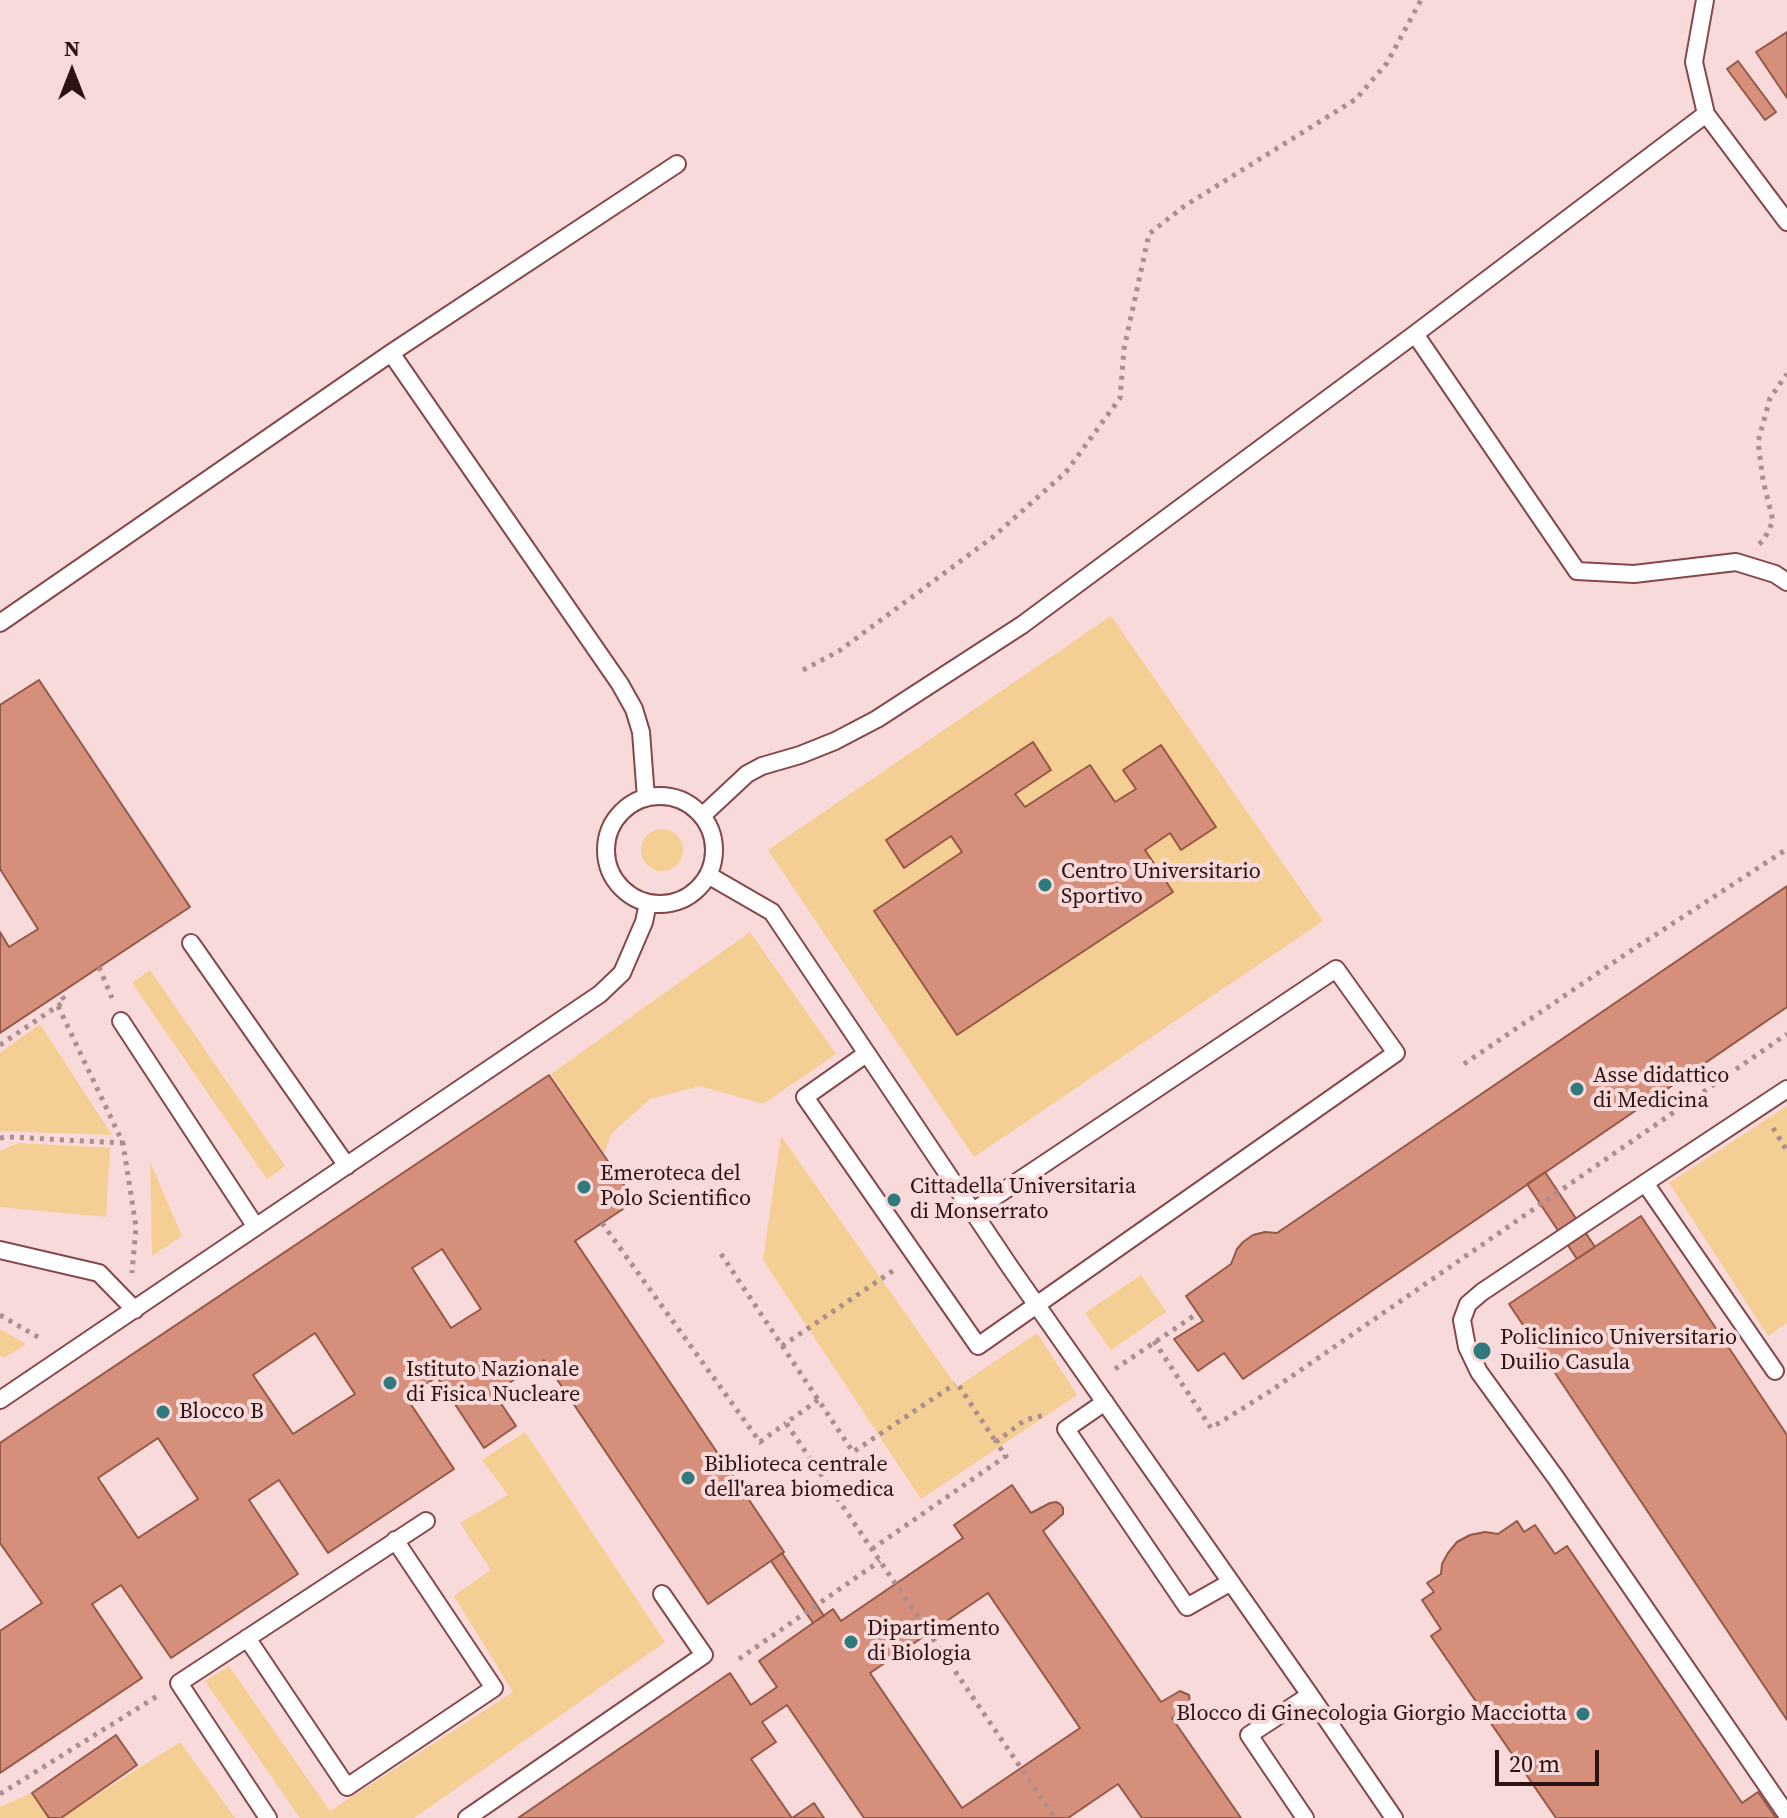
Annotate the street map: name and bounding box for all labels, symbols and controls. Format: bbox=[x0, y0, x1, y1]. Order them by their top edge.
north arrow bbox=[32, 32, 112, 112]
text: N bbox=[64, 33, 80, 63]
place label: Centro Universitario Sportivo bbox=[1061, 859, 1261, 910]
marker: Centro Universitario Sportivo bbox=[1036, 876, 1054, 894]
place label: Asse didattico di Medicina bbox=[1593, 1063, 1729, 1114]
marker: Asse didattico di Medicina bbox=[1568, 1080, 1586, 1098]
place label: Emeroteca del Polo Scientifico bbox=[600, 1161, 751, 1212]
place label: Cittadella Universitaria di Monserrato bbox=[910, 1174, 1136, 1226]
marker: Emeroteca del Polo Scientifico bbox=[575, 1178, 593, 1196]
marker: Cittadella Universitaria di Monserrato bbox=[885, 1191, 903, 1209]
place label: Policlinico Universitario Duilio Casula bbox=[1500, 1325, 1737, 1376]
marker: Policlinico Universitario Duilio Casula bbox=[1471, 1340, 1493, 1362]
place label: Istituto Nazionale di Fisica Nucleare bbox=[406, 1357, 580, 1408]
marker: Istituto Nazionale di Fisica Nucleare bbox=[381, 1374, 399, 1392]
place label: Blocco B bbox=[179, 1399, 264, 1425]
marker: Blocco B bbox=[154, 1403, 172, 1421]
place label: Biblioteca centrale dell'area biomedica bbox=[704, 1452, 894, 1504]
marker: Biblioteca centrale dell'area biomedica bbox=[679, 1469, 697, 1487]
place label: Dipartimento di Biologia bbox=[867, 1616, 1000, 1668]
marker: Dipartimento di Biologia bbox=[842, 1633, 860, 1651]
place label: Blocco di Ginecologia Giorgio Macciotta bbox=[1176, 1701, 1567, 1727]
marker: Blocco di Ginecologia Giorgio Macciotta bbox=[1574, 1705, 1592, 1723]
scale bar bbox=[1499, 1734, 1603, 1784]
text: 20 m bbox=[1509, 1747, 1560, 1780]

